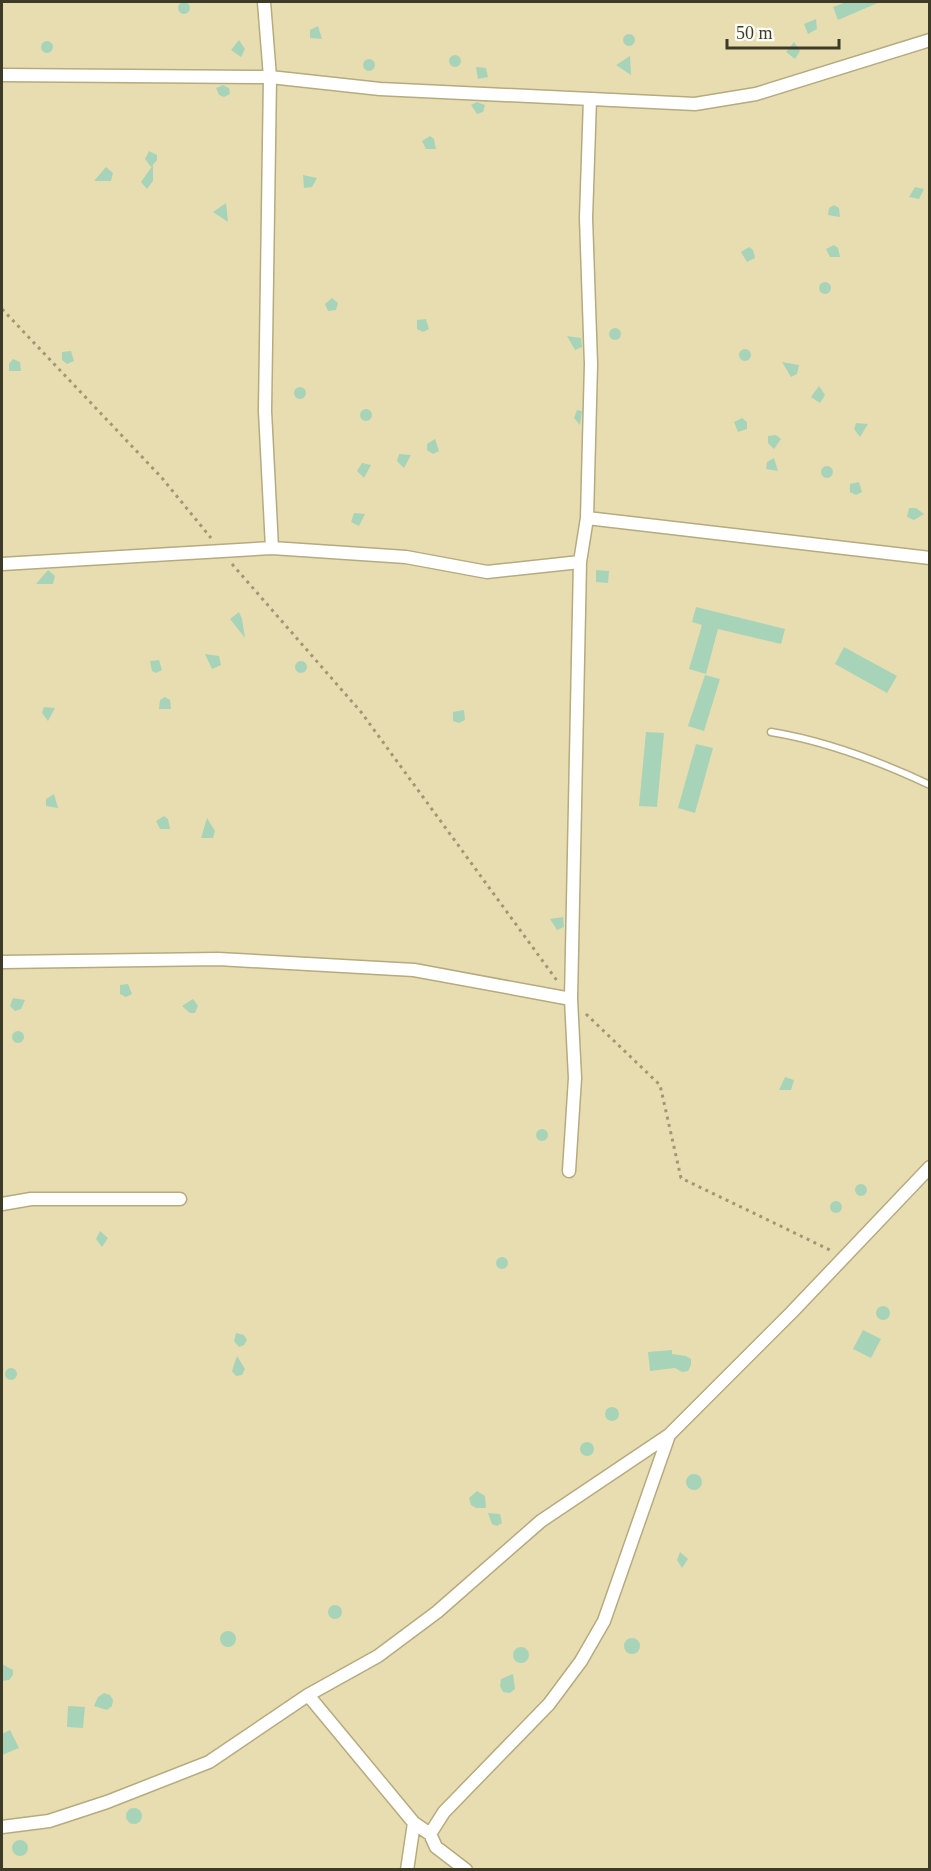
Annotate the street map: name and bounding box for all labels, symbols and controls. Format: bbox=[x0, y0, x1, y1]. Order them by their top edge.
scale bar bbox=[727, 12, 840, 50]
text: 50 m bbox=[736, 23, 773, 43]

